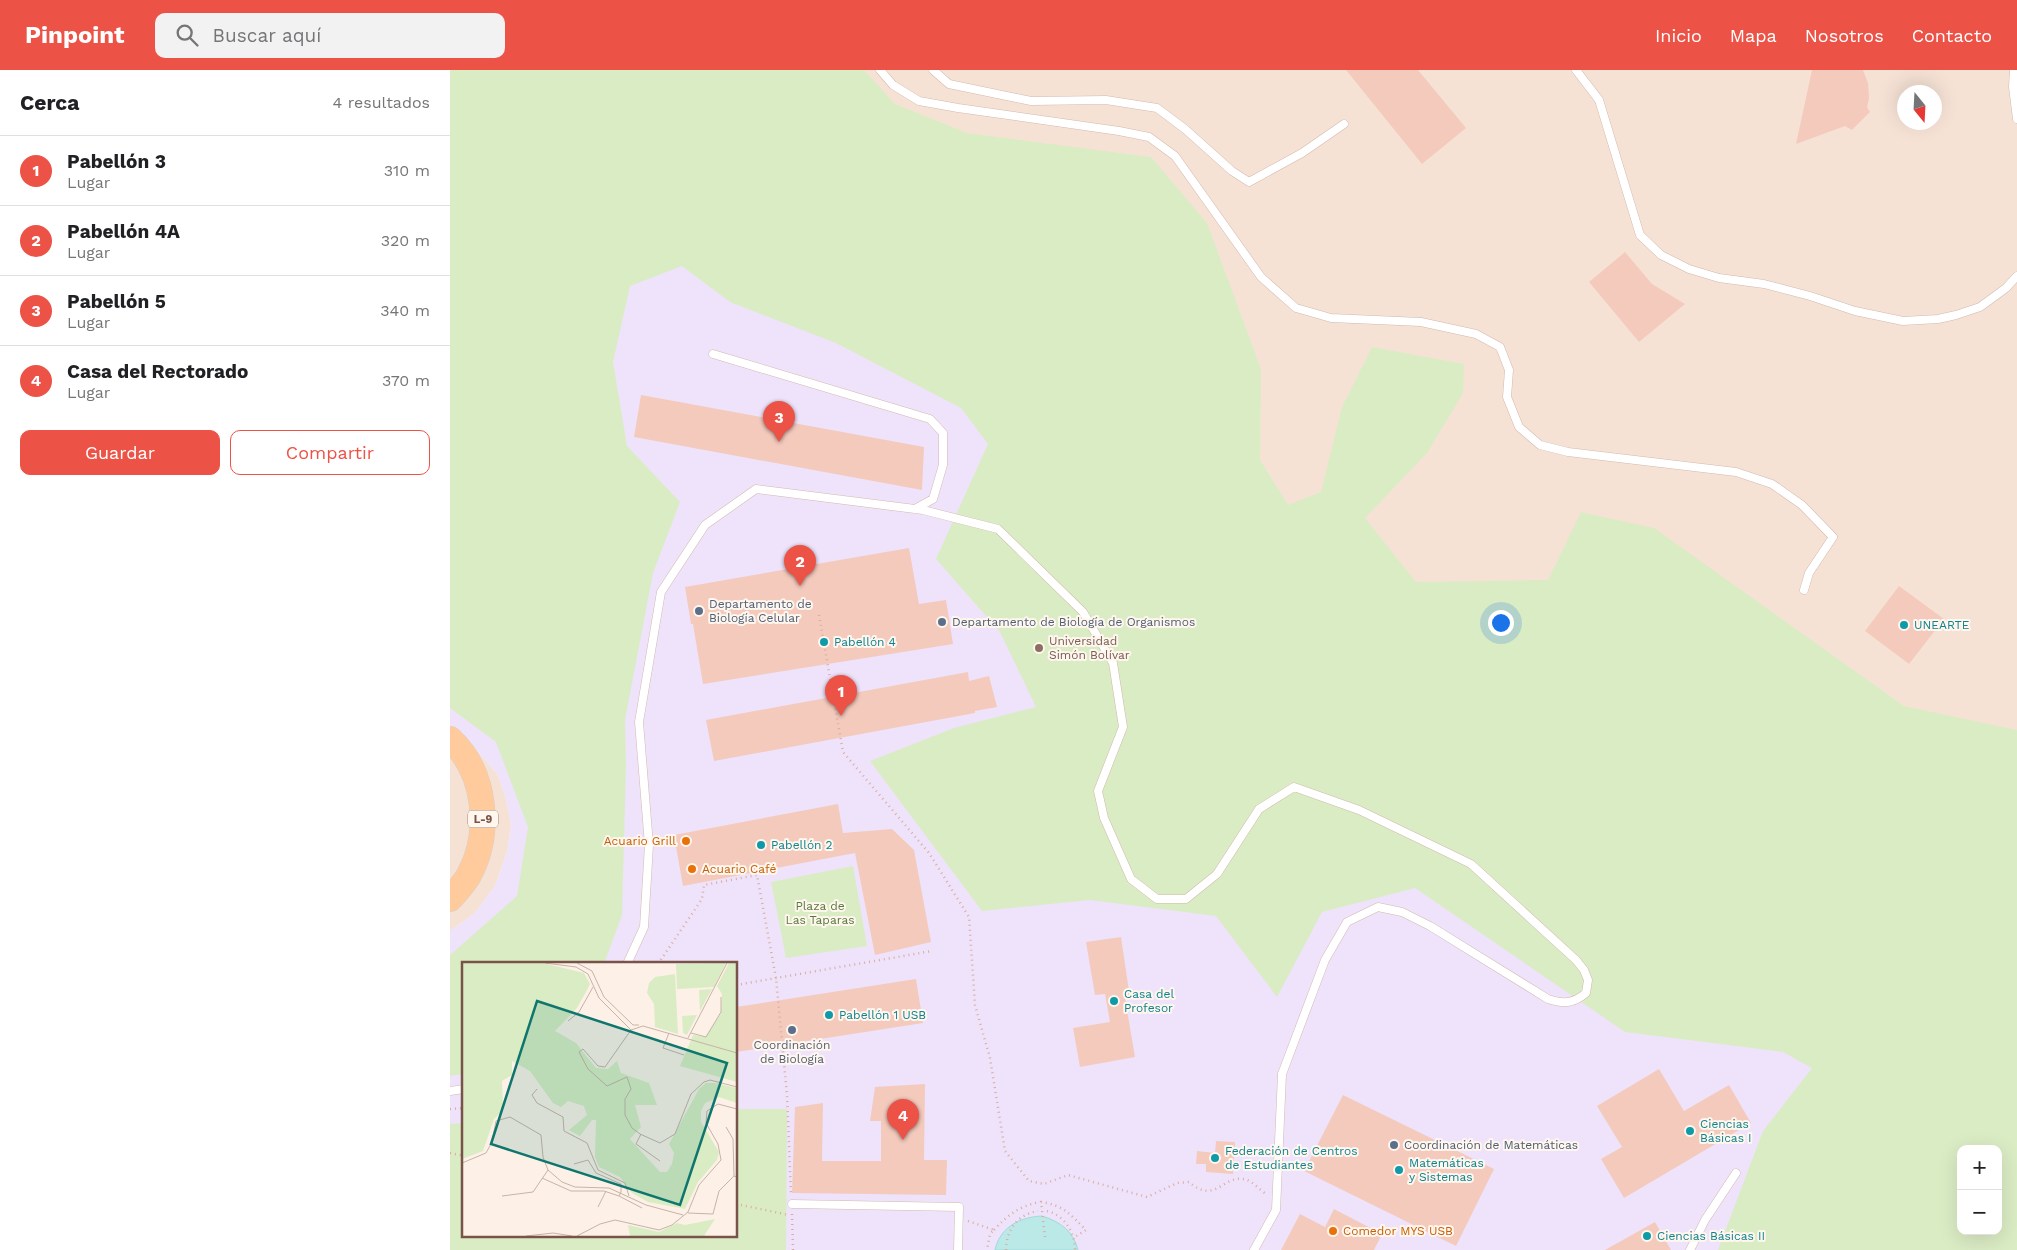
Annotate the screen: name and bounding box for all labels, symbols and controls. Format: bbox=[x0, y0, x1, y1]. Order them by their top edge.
search box bbox=[155, 13, 505, 58]
text: Pinpoint bbox=[25, 21, 125, 49]
icon: search bbox=[173, 21, 201, 49]
text: Buscar aquí bbox=[213, 24, 321, 47]
text: Inicio bbox=[1655, 25, 1702, 46]
text: Mapa bbox=[1730, 25, 1777, 46]
text: Nosotros bbox=[1805, 25, 1884, 46]
text: Contacto bbox=[1912, 25, 1992, 46]
north arrow bbox=[1897, 85, 1942, 130]
text: Cerca bbox=[20, 90, 79, 115]
text: 4 resultados bbox=[333, 93, 430, 112]
text: Pabellón 3 bbox=[67, 150, 166, 173]
text: 1 bbox=[33, 161, 39, 180]
text: 310 m bbox=[384, 161, 430, 180]
text: Lugar bbox=[67, 173, 110, 192]
text: Pabellón 4A bbox=[67, 220, 180, 243]
text: 2 bbox=[31, 231, 41, 250]
text: 320 m bbox=[381, 231, 430, 250]
text: Lugar bbox=[67, 243, 110, 262]
text: Pabellón 5 bbox=[67, 290, 166, 313]
text: 3 bbox=[31, 301, 41, 320]
text: 340 m bbox=[380, 301, 430, 320]
text: Lugar bbox=[67, 313, 110, 332]
text: Casa del Rectorado bbox=[67, 360, 248, 383]
text: 4 bbox=[31, 371, 41, 390]
text: 370 m bbox=[382, 371, 430, 390]
text: Lugar bbox=[67, 383, 110, 402]
pin: 3 bbox=[763, 401, 795, 442]
button: Guardar bbox=[20, 430, 220, 475]
button: Compartir bbox=[230, 430, 430, 475]
pin: 2 bbox=[784, 545, 816, 586]
place label: Departamento de Biología Celular bbox=[709, 597, 812, 625]
marker: Departamento de Biología Celular bbox=[693, 605, 705, 617]
your location bbox=[1488, 610, 1514, 636]
place label: Departamento de Biología de Organismos bbox=[952, 615, 1195, 629]
marker: Departamento de Biología de Organismos bbox=[936, 616, 948, 628]
place label: UNEARTE bbox=[1914, 618, 1970, 632]
marker: UNEARTE bbox=[1898, 619, 1910, 631]
place label: Universidad Simón Bolívar bbox=[1049, 634, 1130, 662]
place label: Pabellón 4 bbox=[834, 635, 896, 649]
marker: Pabellón 4 bbox=[818, 636, 830, 648]
marker: Universidad Simón Bolívar bbox=[1033, 642, 1045, 654]
pin: 1 bbox=[825, 675, 857, 716]
road number: L-9 bbox=[468, 811, 498, 828]
place label: Acuario Grill bbox=[604, 834, 676, 848]
marker: Acuario Grill bbox=[680, 835, 692, 847]
place label: Pabellón 2 bbox=[771, 838, 833, 852]
marker: Pabellón 2 bbox=[755, 839, 767, 851]
place label: Acuario Café bbox=[702, 862, 777, 876]
marker: Acuario Café bbox=[686, 863, 698, 875]
park label: Plaza de Las Taparas bbox=[785, 899, 855, 927]
inset map bbox=[462, 962, 738, 1238]
place label: Casa del Profesor bbox=[1124, 987, 1174, 1015]
marker: Casa del Profesor bbox=[1108, 995, 1120, 1007]
place label: Pabellón 1 USB bbox=[839, 1008, 926, 1022]
marker: Pabellón 1 USB bbox=[823, 1009, 835, 1021]
marker: Coordinación de Biología bbox=[786, 1024, 798, 1036]
place label: Coordinación de Biología bbox=[754, 1038, 830, 1066]
pin: 4 bbox=[887, 1099, 919, 1140]
place label: Ciencias Básicas I bbox=[1700, 1117, 1752, 1145]
marker: Ciencias Básicas I bbox=[1684, 1125, 1696, 1137]
place label: Coordinación de Matemáticas bbox=[1404, 1138, 1578, 1152]
marker: Coordinación de Matemáticas bbox=[1388, 1139, 1400, 1151]
place label: Federación de Centros de Estudiantes bbox=[1225, 1144, 1357, 1172]
map controls bbox=[1957, 1145, 2002, 1235]
button: + bbox=[1957, 1145, 2002, 1190]
marker: Federación de Centros de Estudiantes bbox=[1209, 1152, 1221, 1164]
place label: Matemáticas y Sistemas bbox=[1409, 1156, 1484, 1184]
marker: Matemáticas y Sistemas bbox=[1393, 1164, 1405, 1176]
button: − bbox=[1957, 1190, 2002, 1235]
place label: Comedor MYS USB bbox=[1343, 1224, 1453, 1238]
marker: Comedor MYS USB bbox=[1327, 1225, 1339, 1237]
place label: Ciencias Básicas II bbox=[1657, 1229, 1765, 1243]
marker: Ciencias Básicas II bbox=[1641, 1230, 1653, 1242]

